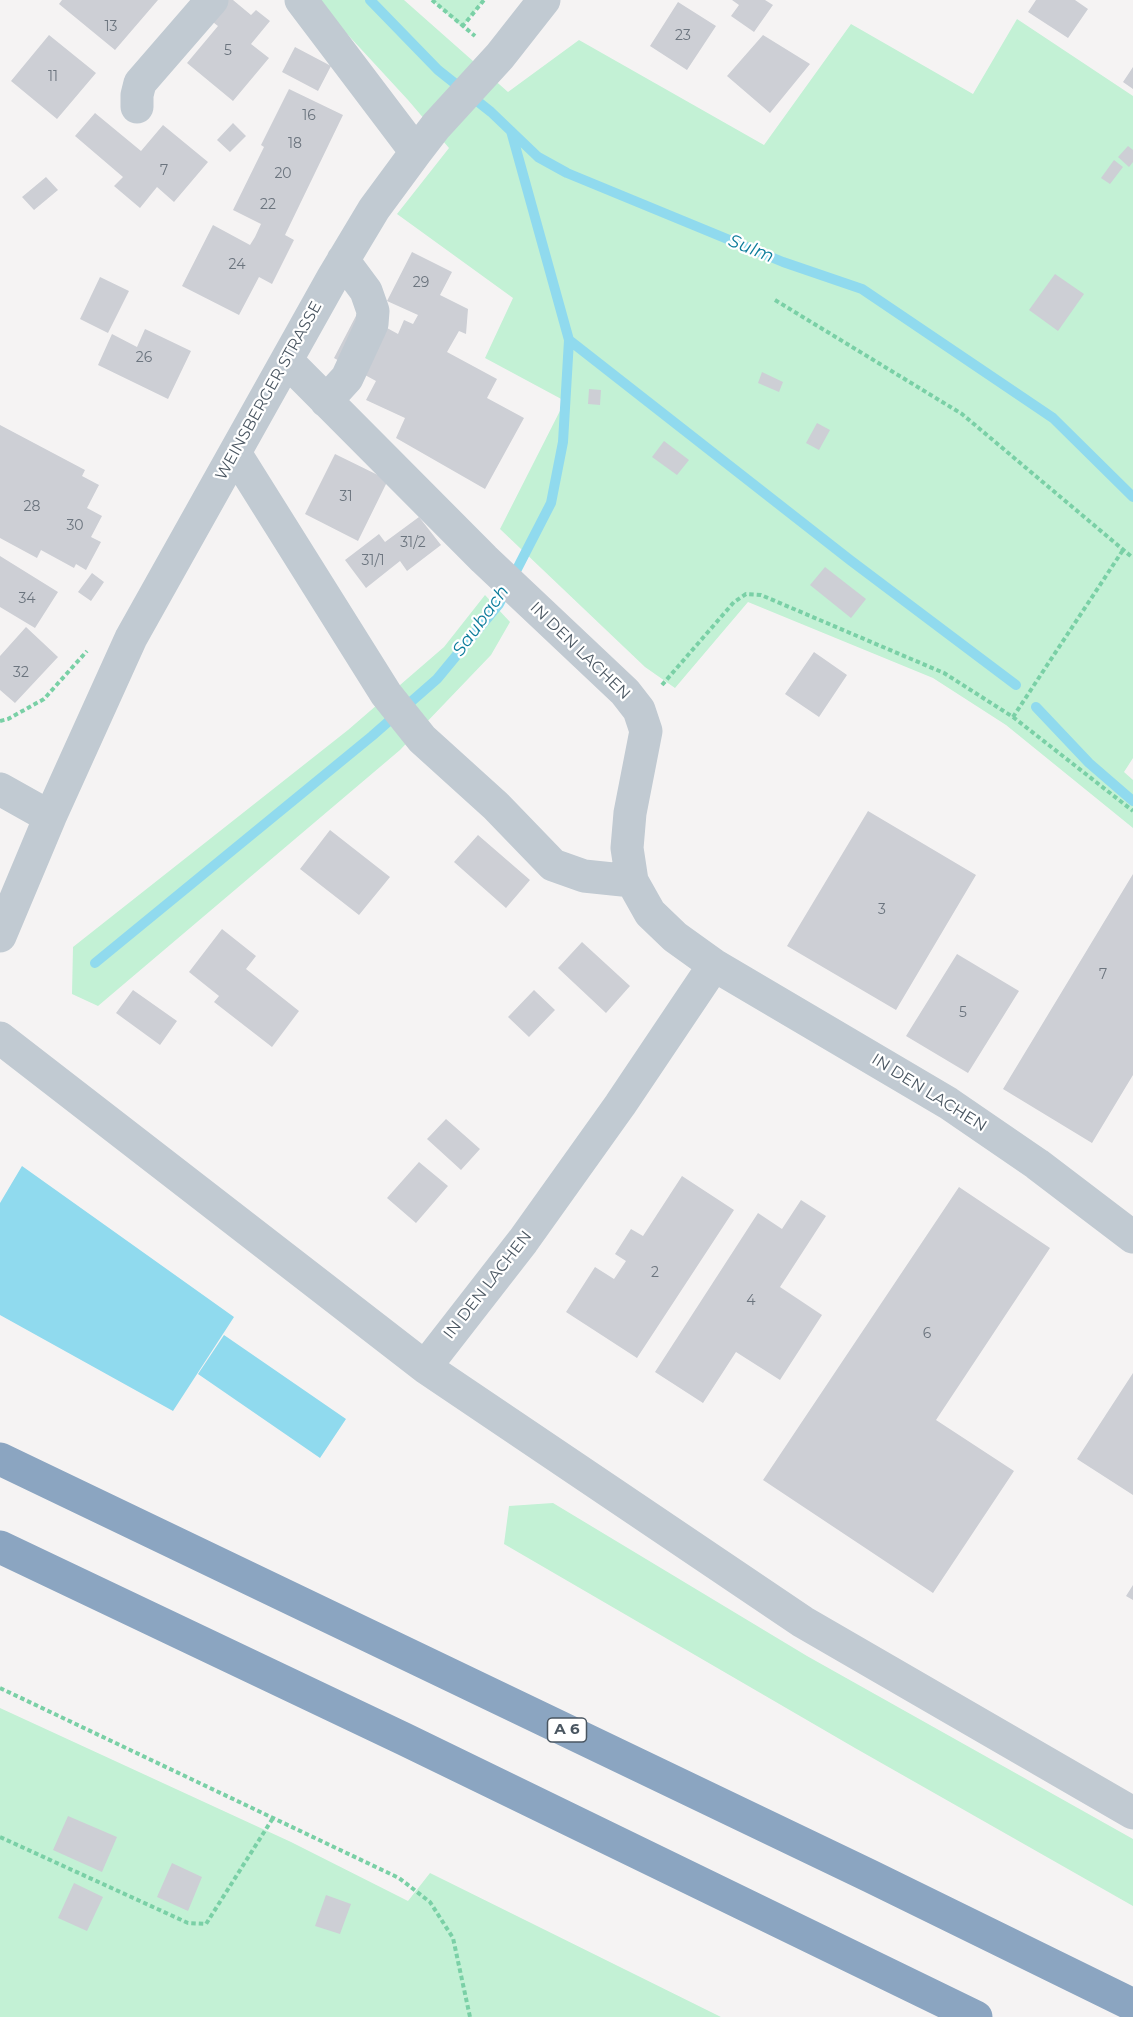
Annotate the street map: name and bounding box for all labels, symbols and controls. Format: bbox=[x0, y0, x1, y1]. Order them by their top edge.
house number: 13 bbox=[105, 19, 117, 35]
house number: 23 bbox=[675, 28, 691, 44]
house number: 5 bbox=[224, 43, 232, 59]
house number: 11 bbox=[48, 69, 58, 85]
house number: 16 bbox=[302, 108, 316, 124]
house number: 18 bbox=[288, 136, 302, 152]
house number: 7 bbox=[160, 163, 168, 179]
house number: 20 bbox=[274, 166, 292, 182]
house number: 22 bbox=[260, 197, 276, 213]
water label: Sulm bbox=[725, 230, 777, 268]
house number: 24 bbox=[229, 257, 245, 273]
house number: 29 bbox=[413, 275, 429, 291]
street label: WEINSBERGER STRASSE bbox=[212, 298, 326, 484]
house number: 26 bbox=[136, 350, 152, 366]
house number: 31 bbox=[340, 489, 352, 505]
house number: 28 bbox=[24, 499, 40, 515]
house number: 30 bbox=[66, 518, 84, 534]
house number: 31/2 bbox=[400, 535, 426, 551]
house number: 31/1 bbox=[361, 553, 385, 569]
water label: Saubach bbox=[448, 582, 514, 660]
house number: 34 bbox=[18, 591, 36, 607]
street label: IN DEN LACHEN bbox=[526, 598, 634, 704]
house number: 32 bbox=[13, 665, 29, 681]
house number: 3 bbox=[878, 902, 886, 918]
house number: 7 bbox=[1099, 967, 1107, 983]
house number: 5 bbox=[959, 1005, 967, 1021]
street label: IN DEN LACHEN bbox=[868, 1050, 990, 1136]
street label: IN DEN LACHEN bbox=[440, 1227, 536, 1343]
house number: 2 bbox=[651, 1265, 659, 1281]
house number: 4 bbox=[746, 1293, 756, 1309]
house number: 6 bbox=[923, 1326, 931, 1342]
road number: A 6 bbox=[548, 1718, 586, 1742]

